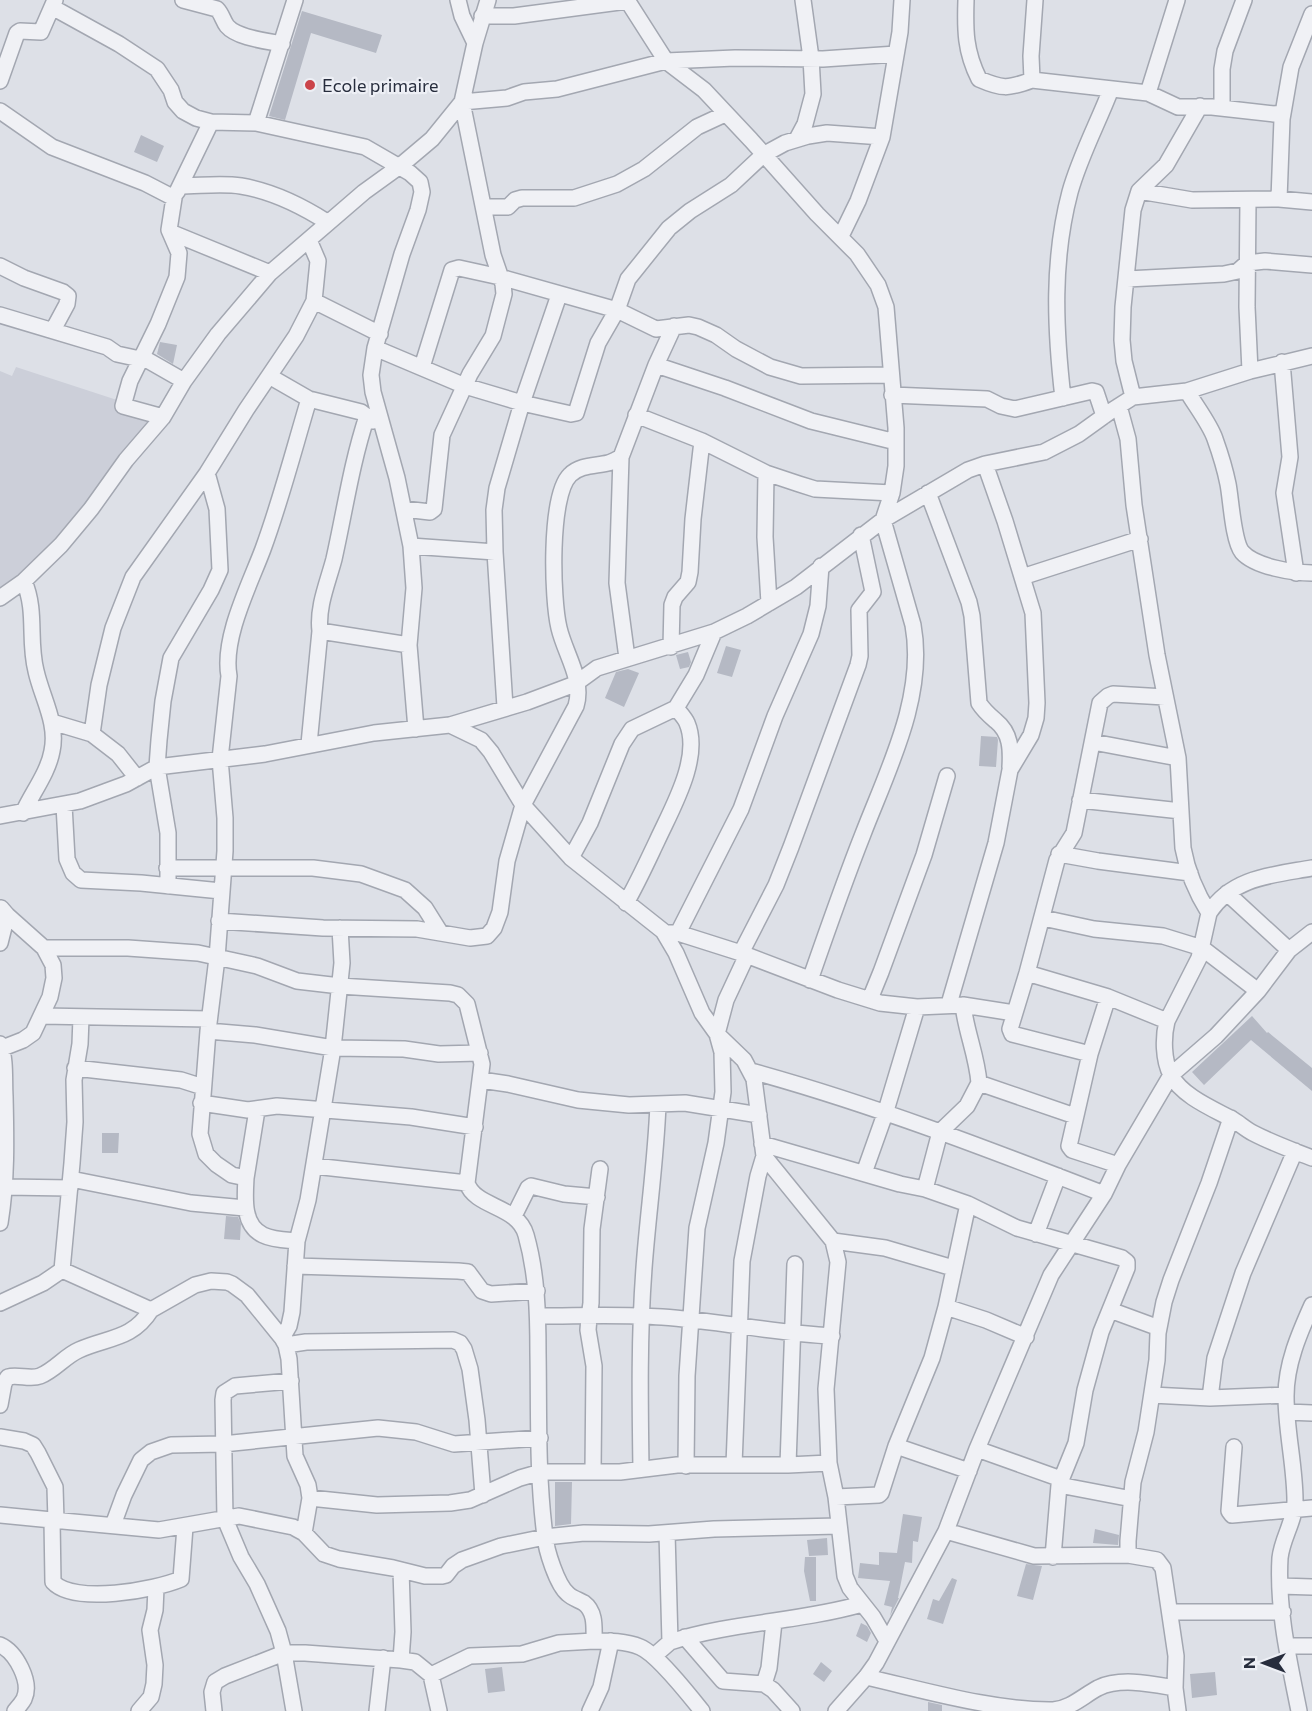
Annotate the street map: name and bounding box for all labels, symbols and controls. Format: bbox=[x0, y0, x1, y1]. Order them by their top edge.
place label: Ecole primaire bbox=[322, 74, 438, 96]
marker: Ecole primaire bbox=[303, 78, 317, 92]
north arrow bbox=[1234, 1633, 1294, 1693]
text: N bbox=[1239, 1657, 1258, 1669]

